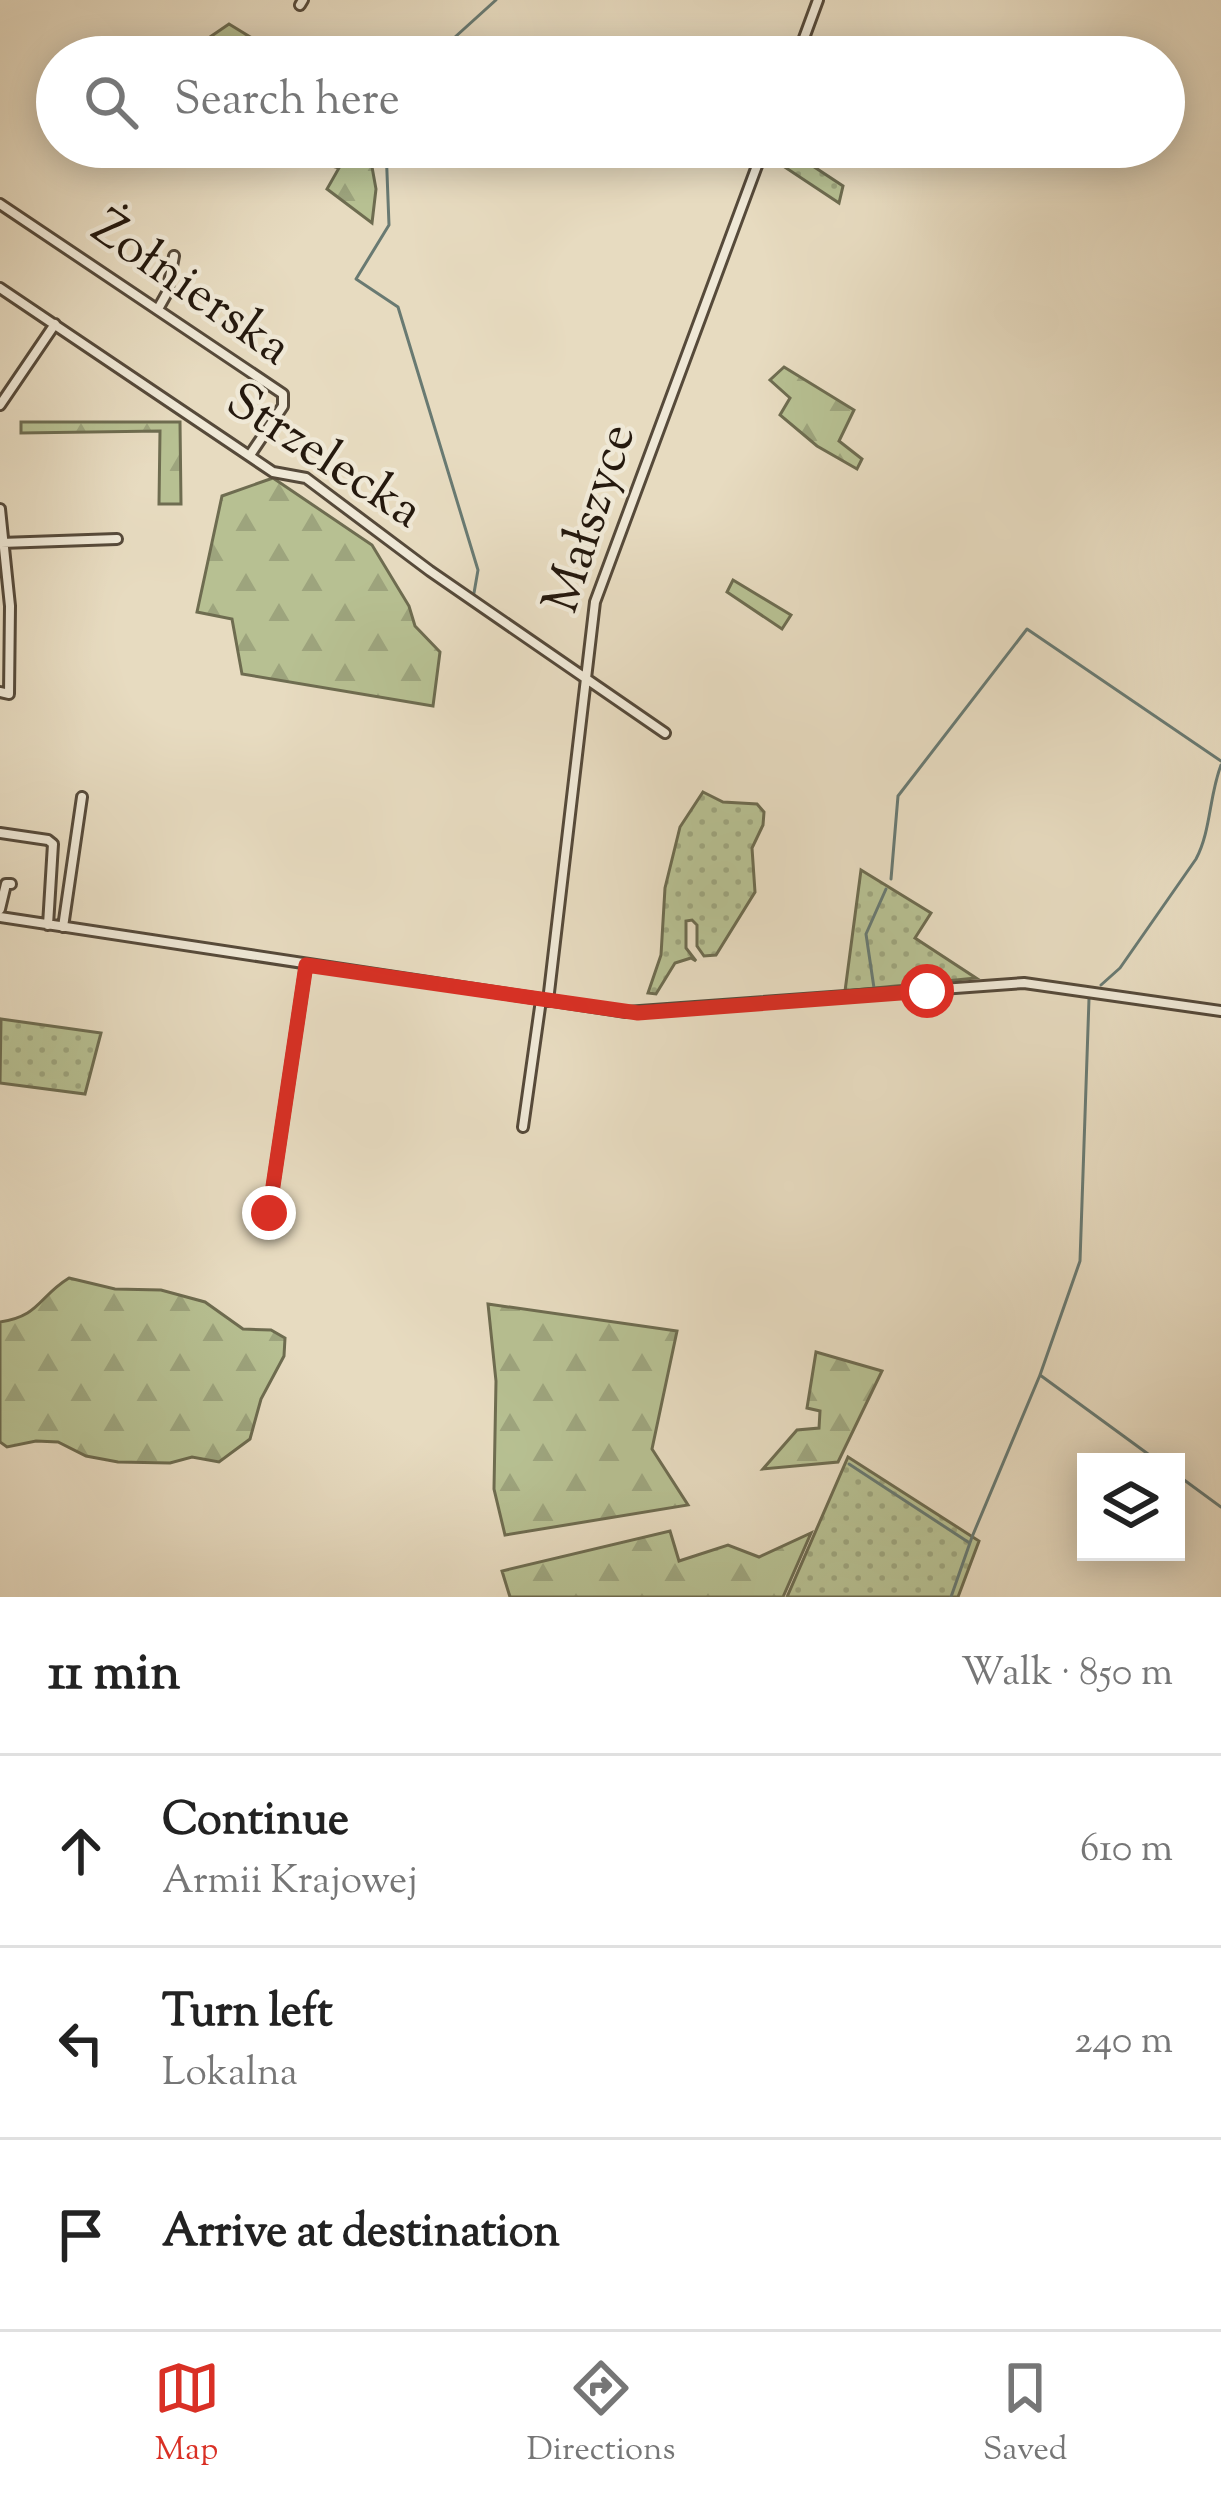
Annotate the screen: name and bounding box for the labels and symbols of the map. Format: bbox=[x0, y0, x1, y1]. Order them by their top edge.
street label: Żołnierska bbox=[75, 194, 305, 386]
street label: Strzelecka bbox=[210, 367, 436, 549]
street label: Małszyce bbox=[527, 415, 657, 623]
route start bbox=[900, 964, 954, 1018]
route end bbox=[242, 1186, 296, 1240]

